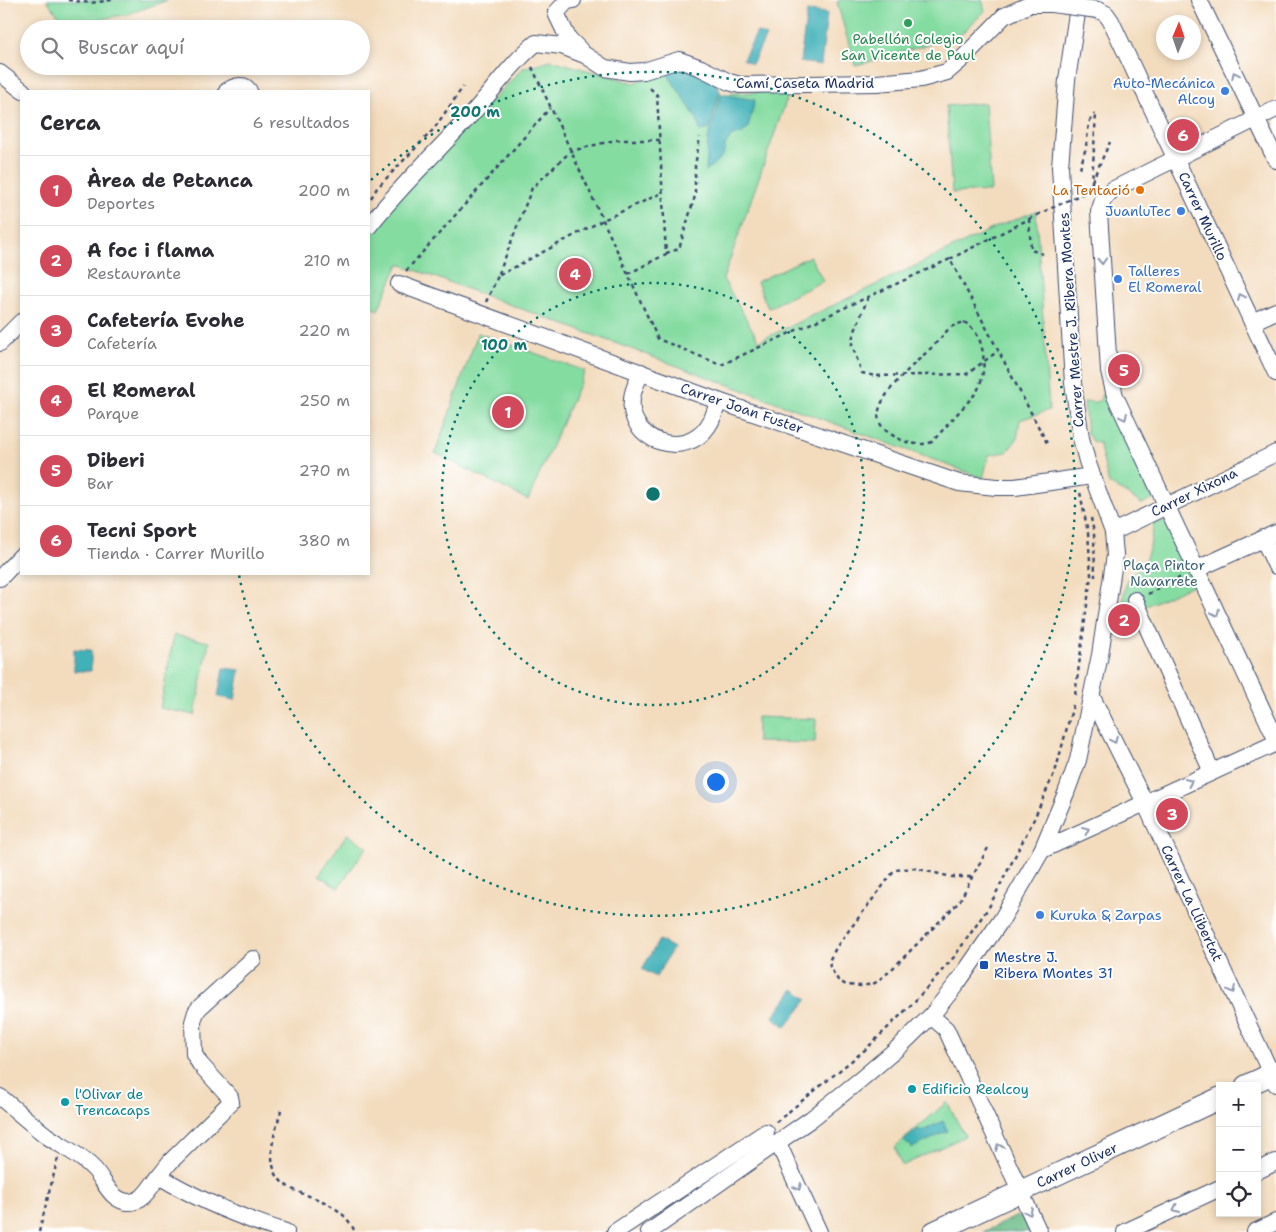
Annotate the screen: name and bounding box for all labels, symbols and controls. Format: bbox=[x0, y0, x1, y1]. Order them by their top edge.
north arrow bbox=[1156, 15, 1201, 60]
marker: Pabellón Colegio San Vicente de Paul bbox=[902, 17, 914, 29]
search box bbox=[20, 20, 370, 75]
place label: Pabellón Colegio San Vicente de Paul bbox=[841, 30, 976, 64]
icon: search bbox=[38, 34, 66, 62]
text: Buscar aquí bbox=[78, 35, 184, 60]
one-way arrow bbox=[1231, 71, 1241, 80]
street label: Camí Caseta Madrid bbox=[736, 74, 874, 92]
place label: Auto-Mecánica Alcoy bbox=[1113, 74, 1215, 108]
marker: Auto-Mecánica Alcoy bbox=[1219, 85, 1231, 97]
text: 200 m bbox=[450, 102, 500, 122]
text: Cerca bbox=[40, 109, 101, 137]
text: 6 resultados bbox=[252, 112, 350, 133]
pin: 6 bbox=[1167, 116, 1199, 154]
text: Àrea de Petanca bbox=[87, 168, 253, 193]
street label: Carrer Murillo bbox=[1175, 169, 1231, 263]
text: 1 bbox=[52, 180, 60, 201]
text: 200 m bbox=[298, 180, 350, 201]
place label: La Tentació bbox=[1053, 181, 1130, 199]
marker: La Tentació bbox=[1134, 184, 1146, 196]
text: Deportes bbox=[87, 193, 155, 214]
place label: JuanluTec bbox=[1105, 202, 1171, 220]
marker: JuanluTec bbox=[1175, 205, 1187, 217]
street label: Carrer Mestre J. Ribera Montes bbox=[1055, 212, 1087, 428]
text: A foc i flama bbox=[87, 238, 214, 263]
text: 2 bbox=[50, 250, 62, 271]
text: 210 m bbox=[303, 250, 350, 271]
pin: 4 bbox=[559, 255, 591, 293]
one-way arrow bbox=[1097, 257, 1108, 265]
place label: Talleres El Romeral bbox=[1128, 262, 1202, 296]
text: Restaurante bbox=[87, 263, 181, 284]
marker: Talleres El Romeral bbox=[1112, 273, 1124, 285]
one-way arrow bbox=[1236, 293, 1247, 302]
text: Cafetería Evohe bbox=[87, 308, 245, 333]
text: 3 bbox=[50, 320, 62, 341]
text: 220 m bbox=[298, 320, 350, 341]
text: Cafetería bbox=[87, 333, 157, 354]
text: 100 m bbox=[481, 335, 527, 355]
pin: 5 bbox=[1108, 351, 1140, 389]
text: El Romeral bbox=[87, 378, 196, 403]
street label: Carrer Joan Fuster bbox=[678, 379, 806, 438]
text: 4 bbox=[50, 390, 62, 411]
text: 250 m bbox=[299, 390, 350, 411]
pin: 1 bbox=[492, 393, 524, 431]
text: Parque bbox=[87, 403, 139, 424]
one-way arrow bbox=[1118, 412, 1129, 421]
text: Diberi bbox=[87, 448, 145, 473]
text: 5 bbox=[51, 460, 61, 481]
text: 270 m bbox=[299, 460, 350, 481]
street label: Carrer Xixona bbox=[1148, 463, 1240, 521]
text: Bar bbox=[87, 473, 114, 494]
centre of rings bbox=[644, 485, 662, 503]
text: Tecni Sport bbox=[87, 518, 197, 543]
text: 6 bbox=[50, 530, 62, 551]
text: 380 m bbox=[298, 530, 350, 551]
text: Tienda · Carrer Murillo bbox=[87, 543, 265, 564]
park label: Plaça Pintor Navarrete bbox=[1123, 556, 1205, 590]
pin: 2 bbox=[1108, 601, 1140, 639]
one-way arrow bbox=[1210, 608, 1220, 617]
one-way arrow bbox=[1108, 735, 1118, 744]
your location bbox=[703, 769, 729, 795]
one-way arrow bbox=[1184, 778, 1193, 789]
pin: 3 bbox=[1156, 795, 1188, 833]
one-way arrow bbox=[1081, 825, 1090, 836]
street label: Carrer La Llibertat bbox=[1157, 842, 1227, 964]
place label: Kuruka & Zarpas bbox=[1050, 906, 1162, 924]
marker: Kuruka & Zarpas bbox=[1034, 909, 1046, 921]
place label: Mestre J. Ribera Montes 31 bbox=[994, 948, 1113, 982]
marker: Mestre J. Ribera Montes 31 bbox=[978, 959, 990, 971]
one-way arrow bbox=[1226, 985, 1236, 994]
place label: Edificio Realcoy bbox=[922, 1080, 1029, 1098]
map controls bbox=[1216, 1082, 1261, 1217]
button: + bbox=[1216, 1082, 1261, 1127]
marker: Edificio Realcoy bbox=[906, 1083, 918, 1095]
place label: l'Olivar de Trencacaps bbox=[75, 1085, 150, 1119]
marker: l'Olivar de Trencacaps bbox=[59, 1096, 71, 1108]
button: − bbox=[1216, 1127, 1261, 1172]
street label: Carrer Oliver bbox=[1033, 1138, 1121, 1192]
one-way arrow bbox=[995, 1143, 1005, 1152]
button: locate bbox=[1216, 1172, 1261, 1217]
one-way arrow bbox=[792, 1182, 802, 1191]
one-way arrow bbox=[1172, 1202, 1181, 1212]
one-way arrow bbox=[1023, 1207, 1033, 1216]

